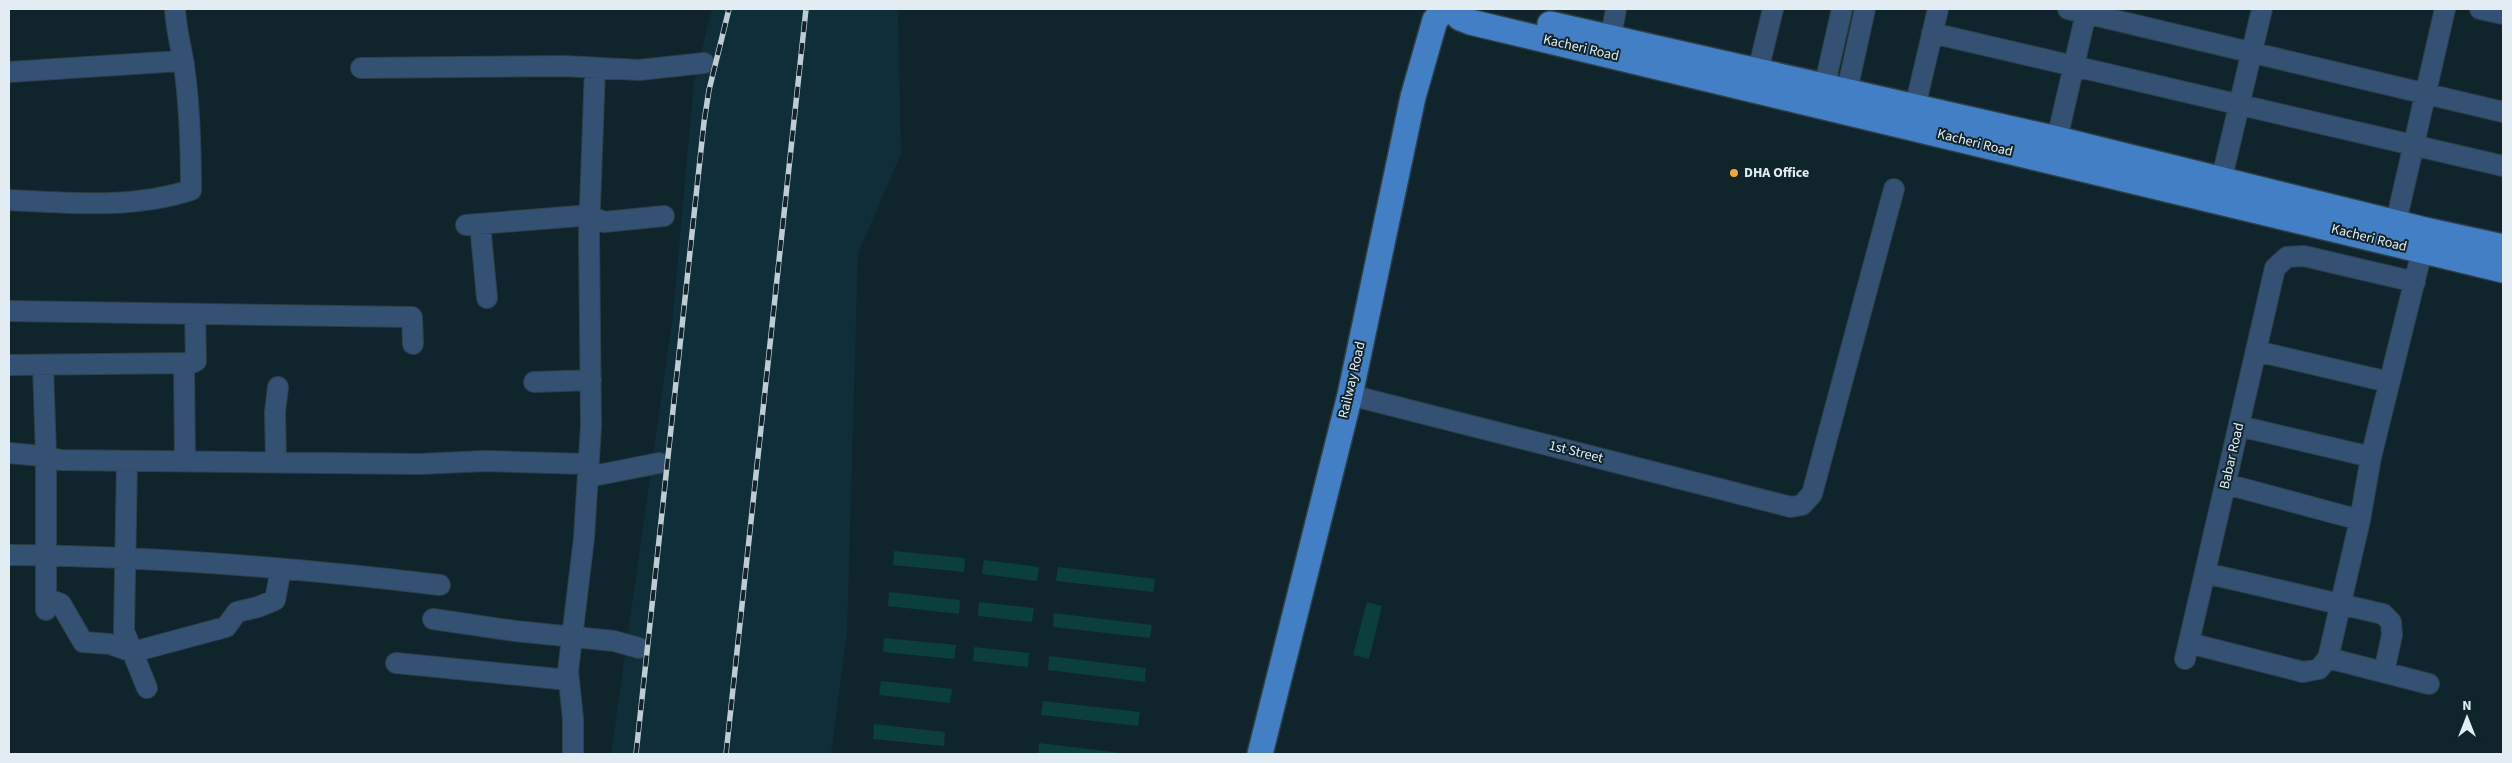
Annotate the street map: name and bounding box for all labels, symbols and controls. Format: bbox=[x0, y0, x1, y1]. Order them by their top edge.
street label: Kacheri Road bbox=[1541, 30, 1621, 66]
street label: Kacheri Road bbox=[1935, 124, 2015, 162]
place label: DHA Office bbox=[1744, 163, 1809, 183]
marker: DHA Office bbox=[1728, 167, 1740, 179]
street label: Kacheri Road bbox=[2329, 219, 2409, 257]
street label: Railway Road bbox=[1333, 340, 1371, 420]
street label: Babar Road bbox=[2215, 421, 2249, 491]
street label: 1st Street bbox=[1547, 436, 1605, 468]
north arrow bbox=[2442, 693, 2492, 743]
text: N bbox=[2462, 696, 2472, 716]

